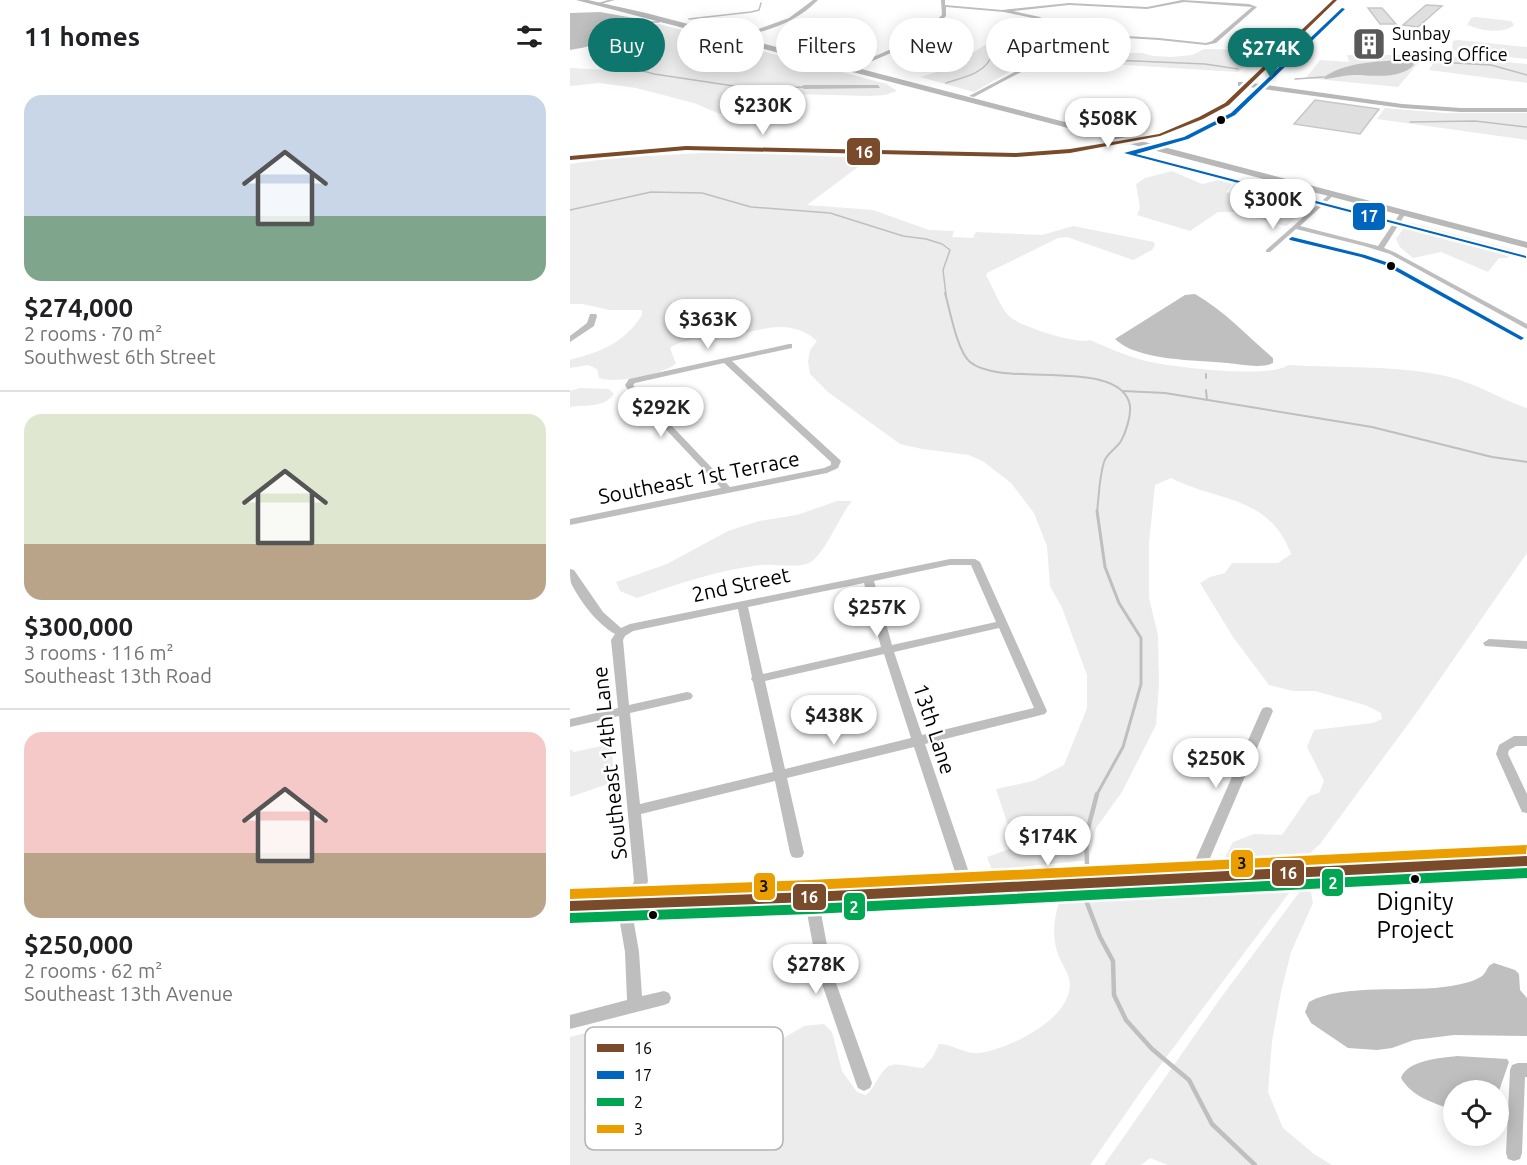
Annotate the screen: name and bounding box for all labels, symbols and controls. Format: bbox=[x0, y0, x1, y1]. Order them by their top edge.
chip: Buy bbox=[588, 18, 665, 72]
chip: Rent bbox=[677, 18, 764, 72]
chip: Filters bbox=[776, 18, 877, 72]
chip: New bbox=[889, 18, 974, 72]
chip: Apartment bbox=[986, 18, 1131, 72]
icon: filters bbox=[513, 20, 546, 53]
text: 11 homes bbox=[24, 22, 140, 51]
place label: Sunbay Leasing Office bbox=[1392, 23, 1508, 64]
building icon: Sunbay Leasing Office bbox=[1351, 26, 1387, 62]
pin: $274K bbox=[1229, 28, 1313, 79]
text: $274K bbox=[1242, 36, 1300, 59]
pin: $230K bbox=[721, 85, 805, 136]
text: $230K bbox=[734, 93, 792, 116]
pin: $508K bbox=[1066, 98, 1150, 149]
text: $508K bbox=[1079, 106, 1137, 129]
unlabelled marker bbox=[1215, 114, 1227, 126]
icon: home bbox=[231, 134, 339, 242]
line badge: 16 bbox=[846, 137, 881, 166]
text: 16 bbox=[855, 143, 873, 161]
pin: $300K bbox=[1231, 179, 1315, 230]
text: $300K bbox=[1244, 187, 1302, 210]
line badge: 17 bbox=[1352, 202, 1386, 231]
text: 17 bbox=[1360, 207, 1378, 225]
unlabelled marker bbox=[1385, 260, 1397, 272]
text: $274,000 bbox=[24, 293, 133, 322]
pin: $363K bbox=[666, 299, 750, 350]
text: $363K bbox=[679, 307, 737, 330]
text: 2 rooms · 70 m² bbox=[24, 322, 162, 345]
text: Southwest 6th Street bbox=[24, 345, 216, 368]
pin: $292K bbox=[619, 387, 703, 438]
text: $292K bbox=[632, 395, 690, 418]
street label: Southeast 1st Terrace bbox=[596, 446, 801, 508]
icon: home bbox=[231, 453, 339, 561]
street label: 2nd Street bbox=[690, 562, 792, 606]
pin: $257K bbox=[835, 587, 919, 638]
text: $257K bbox=[848, 595, 906, 618]
text: $300,000 bbox=[24, 612, 133, 641]
text: 3 rooms · 116 m² bbox=[24, 641, 174, 664]
text: Southeast 13th Road bbox=[24, 664, 212, 687]
street label: Southeast 14th Lane bbox=[587, 665, 631, 861]
street label: 13th Lane bbox=[909, 680, 961, 777]
pin: $438K bbox=[792, 695, 876, 746]
text: $438K bbox=[805, 703, 863, 726]
pin: $250K bbox=[1174, 738, 1258, 789]
text: $250K bbox=[1187, 746, 1245, 769]
icon: home bbox=[231, 771, 339, 879]
pin: $174K bbox=[1006, 816, 1090, 867]
text: $174K bbox=[1019, 824, 1077, 847]
line badge: 3 bbox=[1230, 849, 1254, 878]
text: 3 bbox=[1237, 854, 1247, 872]
line badge: 16 bbox=[1271, 859, 1305, 887]
text: 16 bbox=[1279, 864, 1297, 882]
line badge: 2 bbox=[1321, 868, 1344, 897]
line badge: 3 bbox=[753, 872, 776, 901]
marker: Dignity Project bbox=[1409, 873, 1421, 885]
text: 2 bbox=[1328, 874, 1338, 892]
text: 3 bbox=[759, 877, 769, 895]
line badge: 16 bbox=[792, 883, 827, 911]
text: 16 bbox=[800, 888, 818, 906]
place label: Dignity Project bbox=[1376, 888, 1454, 943]
line badge: 2 bbox=[843, 892, 866, 921]
text: 2 bbox=[849, 898, 859, 916]
unlabelled marker bbox=[647, 909, 659, 921]
text: $250,000 bbox=[24, 930, 133, 959]
pin: $278K bbox=[774, 944, 858, 995]
text: $278K bbox=[787, 952, 845, 975]
text: 2 rooms · 62 m² bbox=[24, 959, 162, 982]
text: Southeast 13th Avenue bbox=[24, 982, 233, 1005]
legend bbox=[585, 1027, 783, 1150]
text: 16 bbox=[634, 1039, 652, 1057]
text: 17 bbox=[634, 1066, 652, 1084]
map controls bbox=[1443, 1080, 1509, 1146]
button: locate bbox=[1443, 1080, 1509, 1146]
text: 2 bbox=[634, 1093, 643, 1111]
text: 3 bbox=[634, 1120, 643, 1138]

